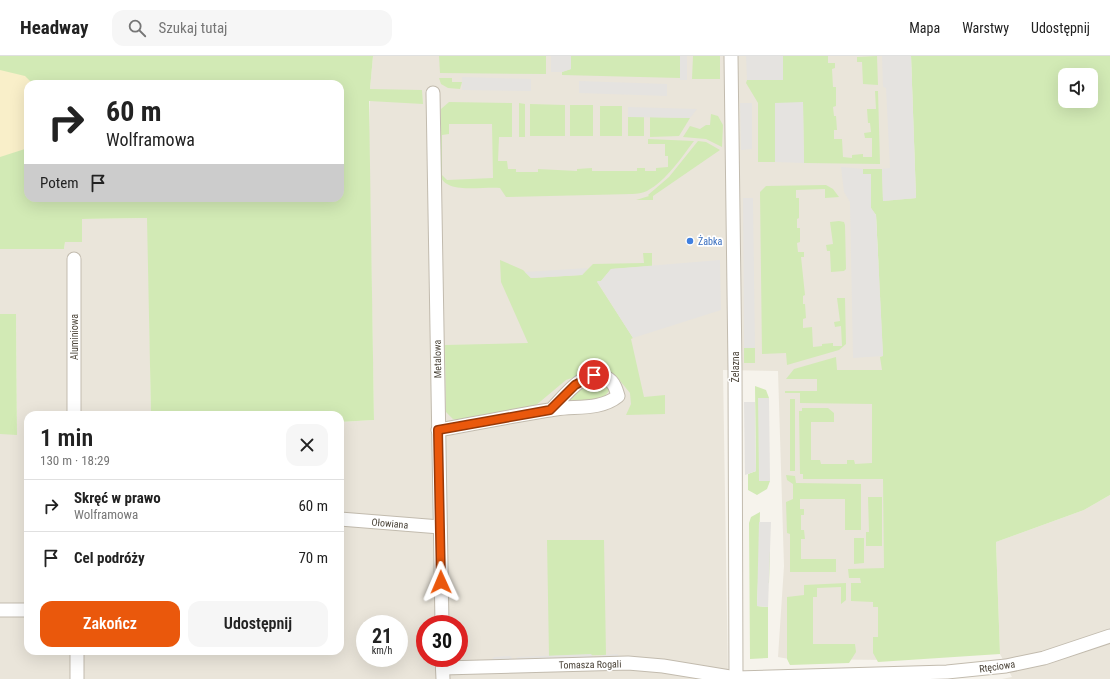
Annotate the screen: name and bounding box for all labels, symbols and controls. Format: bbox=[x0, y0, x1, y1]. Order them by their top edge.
search box bbox=[112, 10, 392, 46]
text: Headway bbox=[20, 16, 88, 39]
icon: search bbox=[126, 17, 148, 39]
text: Szukaj tutaj bbox=[158, 19, 227, 37]
text: Mapa bbox=[909, 20, 940, 36]
text: Warstwy bbox=[962, 20, 1009, 36]
text: Udostępnij bbox=[1031, 20, 1090, 36]
map controls bbox=[1058, 68, 1098, 108]
button: sound bbox=[1058, 68, 1098, 108]
text: 60 m bbox=[106, 95, 162, 128]
icon: right bbox=[40, 96, 92, 148]
text: Wolframowa bbox=[106, 129, 195, 150]
icon: arrive bbox=[87, 172, 109, 194]
text: Potem bbox=[40, 174, 79, 192]
place label: Żabka bbox=[698, 235, 722, 247]
marker: Żabka bbox=[685, 236, 695, 246]
street label: Aluminiowa bbox=[69, 314, 80, 360]
street label: Metalowa bbox=[432, 339, 443, 378]
street label: Żelazna bbox=[729, 351, 741, 382]
pin bbox=[577, 358, 611, 392]
icon: arrive bbox=[583, 364, 605, 386]
text: 1 min bbox=[40, 424, 93, 452]
button: close bbox=[286, 424, 328, 466]
text: 130 m · 18:29 bbox=[40, 453, 110, 468]
text: Skręć w prawo bbox=[74, 489, 161, 507]
icon: right bbox=[40, 495, 62, 517]
text: 60 m bbox=[298, 497, 328, 515]
text: Wolframowa bbox=[74, 507, 138, 522]
street label: Ołowiana bbox=[371, 516, 409, 531]
icon: arrive bbox=[40, 547, 62, 569]
text: Cel podróży bbox=[74, 549, 145, 567]
text: 70 m bbox=[298, 549, 328, 567]
position arrow bbox=[420, 561, 462, 603]
button: Zakończ bbox=[40, 601, 180, 647]
button: Udostępnij bbox=[188, 601, 328, 647]
speed limit sign: 30 bbox=[416, 615, 468, 667]
text: 21 bbox=[372, 624, 392, 648]
text: km/h bbox=[372, 645, 392, 656]
street label: Tomasza Rogali bbox=[559, 658, 621, 671]
street label: Rtęciowa bbox=[978, 659, 1016, 674]

